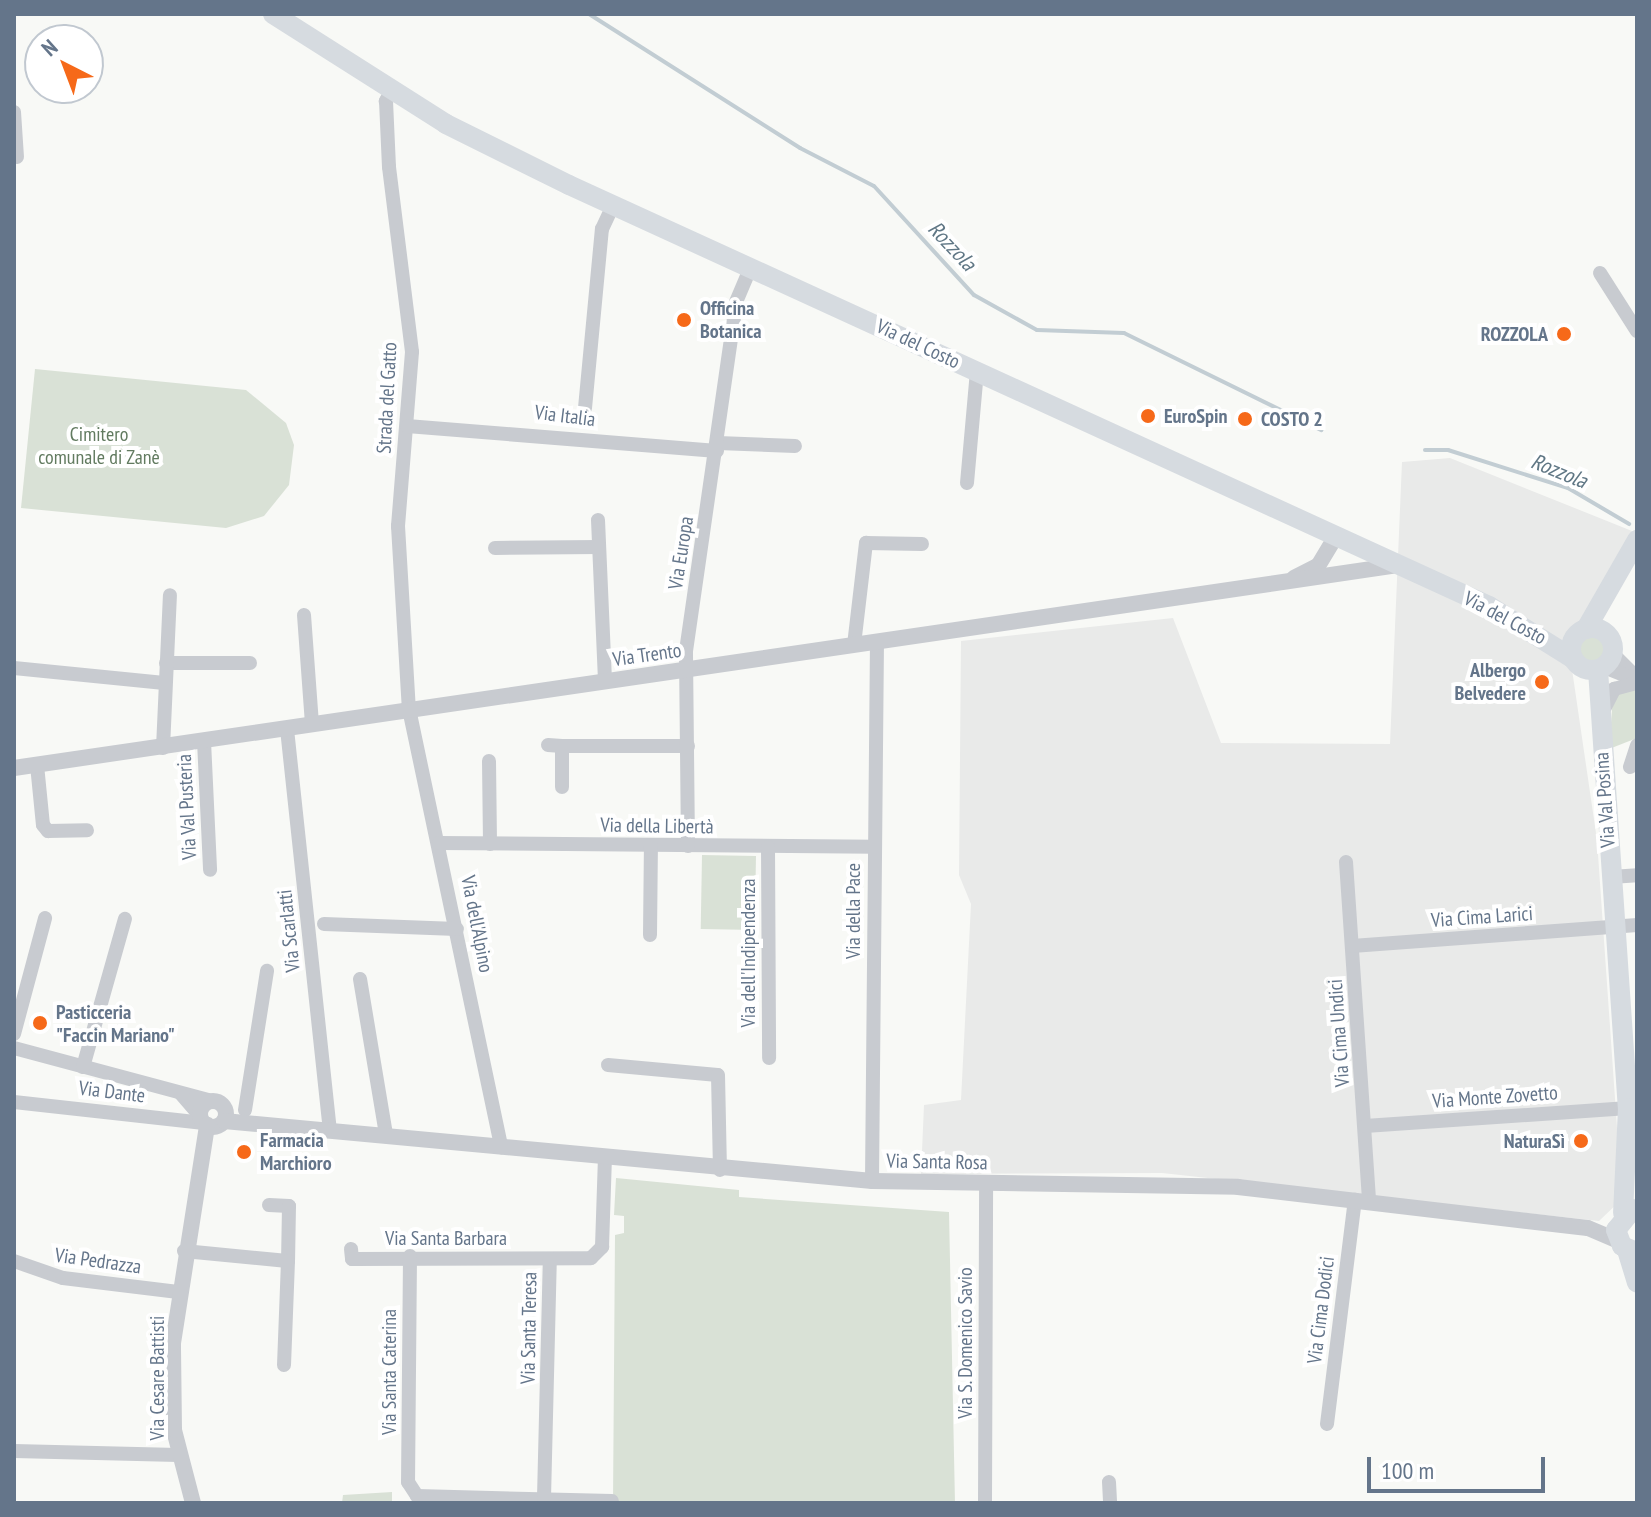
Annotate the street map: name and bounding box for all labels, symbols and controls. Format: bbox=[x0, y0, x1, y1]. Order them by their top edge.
north arrow bbox=[24, 24, 104, 104]
text: N bbox=[35, 33, 63, 62]
water label: Rozzola bbox=[923, 216, 981, 276]
place label: Officina Botanica bbox=[700, 296, 762, 343]
marker: Officina Botanica bbox=[675, 311, 693, 329]
street label: Via del Costo bbox=[872, 314, 964, 374]
place label: ROZZOLA bbox=[1481, 322, 1548, 346]
marker: ROZZOLA bbox=[1555, 325, 1573, 343]
street label: Strada del Gatto bbox=[372, 342, 402, 454]
street label: Via Italia bbox=[533, 400, 597, 432]
place label: EuroSpin bbox=[1164, 404, 1227, 428]
marker: EuroSpin bbox=[1139, 407, 1157, 425]
place label: COSTO 2 bbox=[1261, 407, 1323, 431]
marker: COSTO 2 bbox=[1236, 410, 1254, 428]
park label: Cimitero comunale di Zanè bbox=[38, 422, 160, 469]
water label: Rozzola bbox=[1527, 448, 1591, 494]
street label: Via Europa bbox=[663, 515, 699, 591]
street label: Via del Costo bbox=[1460, 586, 1550, 650]
street label: Via Trento bbox=[611, 638, 683, 672]
place label: Albergo Belvedere bbox=[1454, 658, 1526, 705]
marker: Albergo Belvedere bbox=[1533, 673, 1551, 691]
street label: Via Val Posina bbox=[1590, 751, 1620, 849]
street label: Via Val Pusteria bbox=[172, 753, 202, 861]
street label: Via della Libertà bbox=[600, 813, 714, 839]
street label: Via della Pace bbox=[841, 863, 865, 959]
street label: Via dell'Alpino bbox=[456, 873, 498, 975]
street label: Via dell'Indipendenza bbox=[736, 879, 760, 1027]
street label: Via Scarlatti bbox=[273, 888, 305, 974]
street label: Via Cima Larici bbox=[1430, 901, 1534, 933]
street label: Via Cima Undici bbox=[1323, 978, 1355, 1088]
place label: Pasticceria "Faccin Mariano" bbox=[56, 1000, 175, 1047]
marker: Pasticceria "Faccin Mariano" bbox=[31, 1014, 49, 1032]
street label: Via Dante bbox=[77, 1076, 147, 1108]
street label: Via Monte Zovetto bbox=[1431, 1081, 1559, 1113]
place label: Farmacia Marchioro bbox=[260, 1128, 332, 1175]
place label: NaturaSì bbox=[1504, 1129, 1565, 1153]
marker: NaturaSì bbox=[1572, 1132, 1590, 1150]
marker: Farmacia Marchioro bbox=[235, 1143, 253, 1161]
street label: Via Santa Rosa bbox=[886, 1149, 988, 1175]
street label: Via Santa Barbara bbox=[385, 1226, 507, 1250]
street label: Via Pedrazza bbox=[53, 1243, 143, 1279]
street label: Via Cima Dodici bbox=[1302, 1255, 1340, 1365]
street label: Via S. Domenico Savio bbox=[953, 1267, 977, 1419]
street label: Via Santa Teresa bbox=[516, 1272, 542, 1384]
street label: Via Santa Caterina bbox=[377, 1309, 401, 1435]
street label: Via Cesare Battisti bbox=[145, 1316, 169, 1440]
scale bar bbox=[1371, 1441, 1549, 1491]
text: 100 m bbox=[1381, 1455, 1434, 1486]

